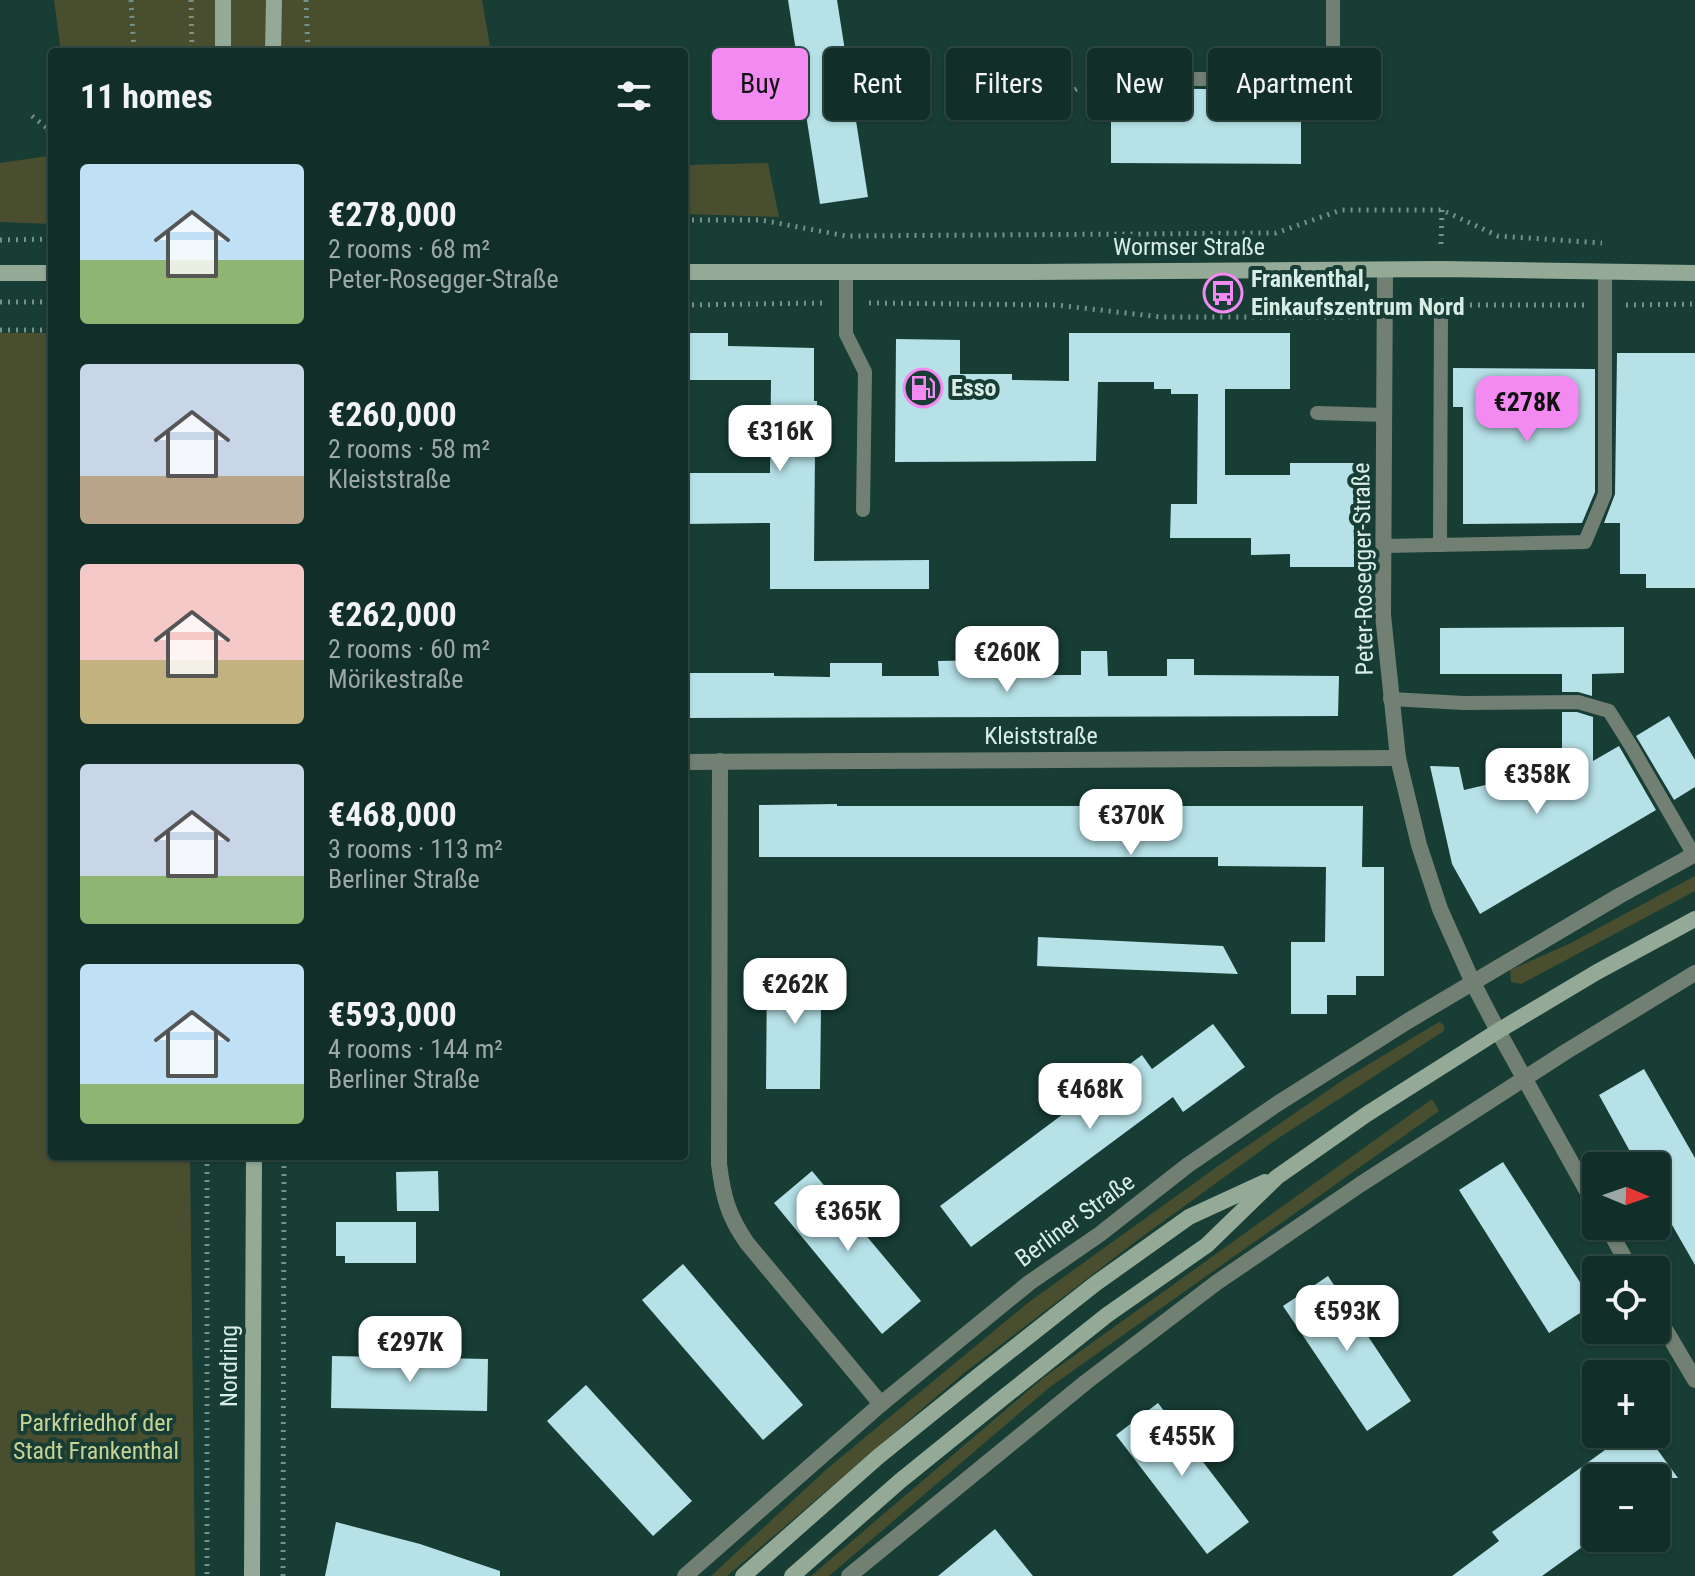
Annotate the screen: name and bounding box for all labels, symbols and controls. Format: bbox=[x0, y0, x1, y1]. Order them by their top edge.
chip: Buy bbox=[712, 48, 808, 120]
chip: Rent bbox=[824, 48, 930, 120]
chip: Filters bbox=[946, 48, 1071, 120]
chip: New bbox=[1087, 48, 1192, 120]
chip: Apartment bbox=[1208, 48, 1381, 120]
icon: filters bbox=[612, 74, 656, 118]
text: 11 homes bbox=[80, 76, 213, 116]
text: €278,000 bbox=[328, 194, 457, 234]
icon: home bbox=[144, 196, 240, 292]
street label: Wormser Straße bbox=[1113, 233, 1265, 261]
text: 2 rooms · 68 m² bbox=[328, 234, 490, 264]
text: Peter-Rosegger-Straße bbox=[328, 264, 559, 294]
place label: Frankenthal, Einkaufszentrum Nord bbox=[1251, 265, 1465, 321]
bus stop icon: Frankenthal, Einkaufszentrum Nord bbox=[1202, 272, 1244, 314]
fuel station icon: Esso bbox=[902, 367, 944, 409]
place label: Esso bbox=[951, 374, 997, 402]
pin: €278K bbox=[1471, 376, 1583, 444]
text: €278K bbox=[1494, 387, 1560, 417]
text: €260,000 bbox=[328, 394, 457, 434]
icon: home bbox=[144, 396, 240, 492]
pin: €316K bbox=[724, 405, 836, 473]
text: €316K bbox=[747, 416, 813, 446]
text: 2 rooms · 58 m² bbox=[328, 434, 490, 464]
street label: Peter-Rosegger-Straße bbox=[1347, 462, 1379, 676]
text: Kleiststraße bbox=[328, 464, 451, 494]
text: €262,000 bbox=[328, 594, 457, 634]
icon: home bbox=[144, 596, 240, 692]
pin: €260K bbox=[951, 626, 1063, 694]
text: 2 rooms · 60 m² bbox=[328, 634, 490, 664]
text: €260K bbox=[974, 637, 1040, 667]
text: Mörikestraße bbox=[328, 664, 463, 694]
street label: Kleiststraße bbox=[984, 722, 1098, 750]
pin: €358K bbox=[1481, 748, 1593, 816]
text: €358K bbox=[1504, 759, 1570, 789]
pin: €370K bbox=[1075, 789, 1187, 857]
text: €468,000 bbox=[328, 794, 457, 834]
icon: home bbox=[144, 796, 240, 892]
text: €370K bbox=[1098, 800, 1164, 830]
text: 3 rooms · 113 m² bbox=[328, 834, 503, 864]
text: Berliner Straße bbox=[328, 864, 480, 894]
pin: €262K bbox=[739, 958, 851, 1026]
text: €262K bbox=[762, 969, 828, 999]
text: €593,000 bbox=[328, 994, 457, 1034]
icon: home bbox=[144, 996, 240, 1092]
text: 4 rooms · 144 m² bbox=[328, 1034, 503, 1064]
pin: €468K bbox=[1034, 1063, 1146, 1131]
text: Berliner Straße bbox=[328, 1064, 480, 1094]
text: €468K bbox=[1057, 1074, 1123, 1104]
north arrow bbox=[1582, 1152, 1670, 1240]
map controls bbox=[1582, 1152, 1670, 1552]
street label: Berliner Straße bbox=[1010, 1168, 1140, 1272]
pin: €365K bbox=[792, 1185, 904, 1253]
text: €365K bbox=[815, 1196, 881, 1226]
button: locate bbox=[1582, 1256, 1670, 1344]
pin: €593K bbox=[1291, 1285, 1403, 1353]
text: €593K bbox=[1314, 1296, 1380, 1326]
pin: €297K bbox=[354, 1316, 466, 1384]
street label: Nordring bbox=[215, 1325, 243, 1407]
text: €297K bbox=[377, 1327, 443, 1357]
button: + bbox=[1582, 1360, 1670, 1448]
park label: Parkfriedhof der Stadt Frankenthal bbox=[13, 1409, 179, 1465]
pin: €455K bbox=[1126, 1410, 1238, 1478]
text: €455K bbox=[1149, 1421, 1215, 1451]
button: − bbox=[1582, 1464, 1670, 1552]

